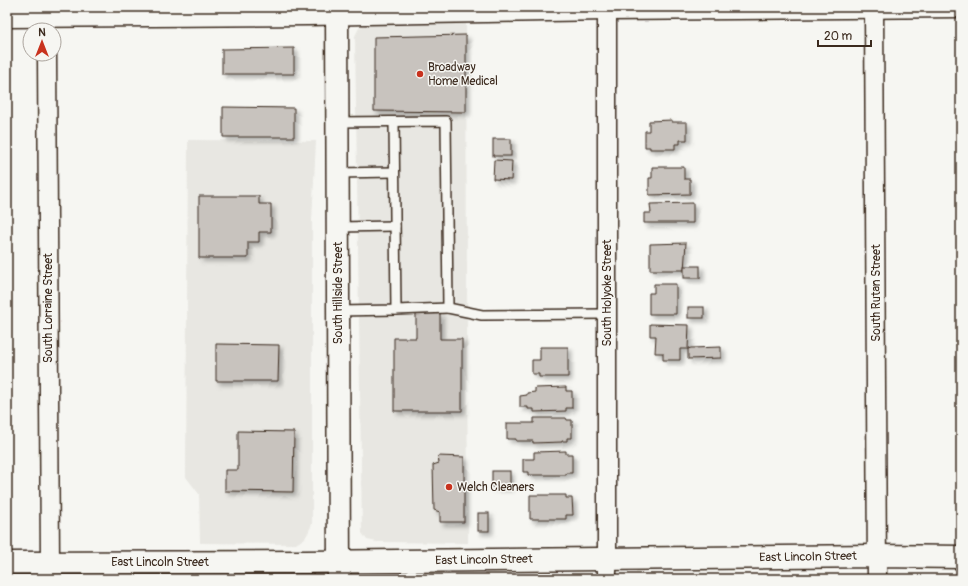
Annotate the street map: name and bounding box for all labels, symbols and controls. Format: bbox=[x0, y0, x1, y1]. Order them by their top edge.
north arrow bbox=[22, 22, 62, 62]
scale bar bbox=[818, 22, 871, 48]
text: N bbox=[38, 26, 46, 39]
text: 20 m bbox=[824, 29, 853, 44]
place label: Broadway Home Medical bbox=[428, 60, 498, 89]
marker: Broadway Home Medical bbox=[415, 69, 425, 79]
street label: South Holyoke Street bbox=[600, 239, 615, 347]
street label: South Hillside Street bbox=[331, 242, 346, 344]
street label: South Rutan Street bbox=[869, 244, 884, 342]
street label: South Lorraine Street bbox=[41, 253, 56, 363]
place label: Welch Cleaners bbox=[457, 480, 535, 495]
marker: Welch Cleaners bbox=[444, 482, 454, 492]
street label: East Lincoln Street bbox=[759, 549, 857, 565]
street label: East Lincoln Street bbox=[435, 552, 533, 568]
street label: East Lincoln Street bbox=[111, 555, 209, 570]

